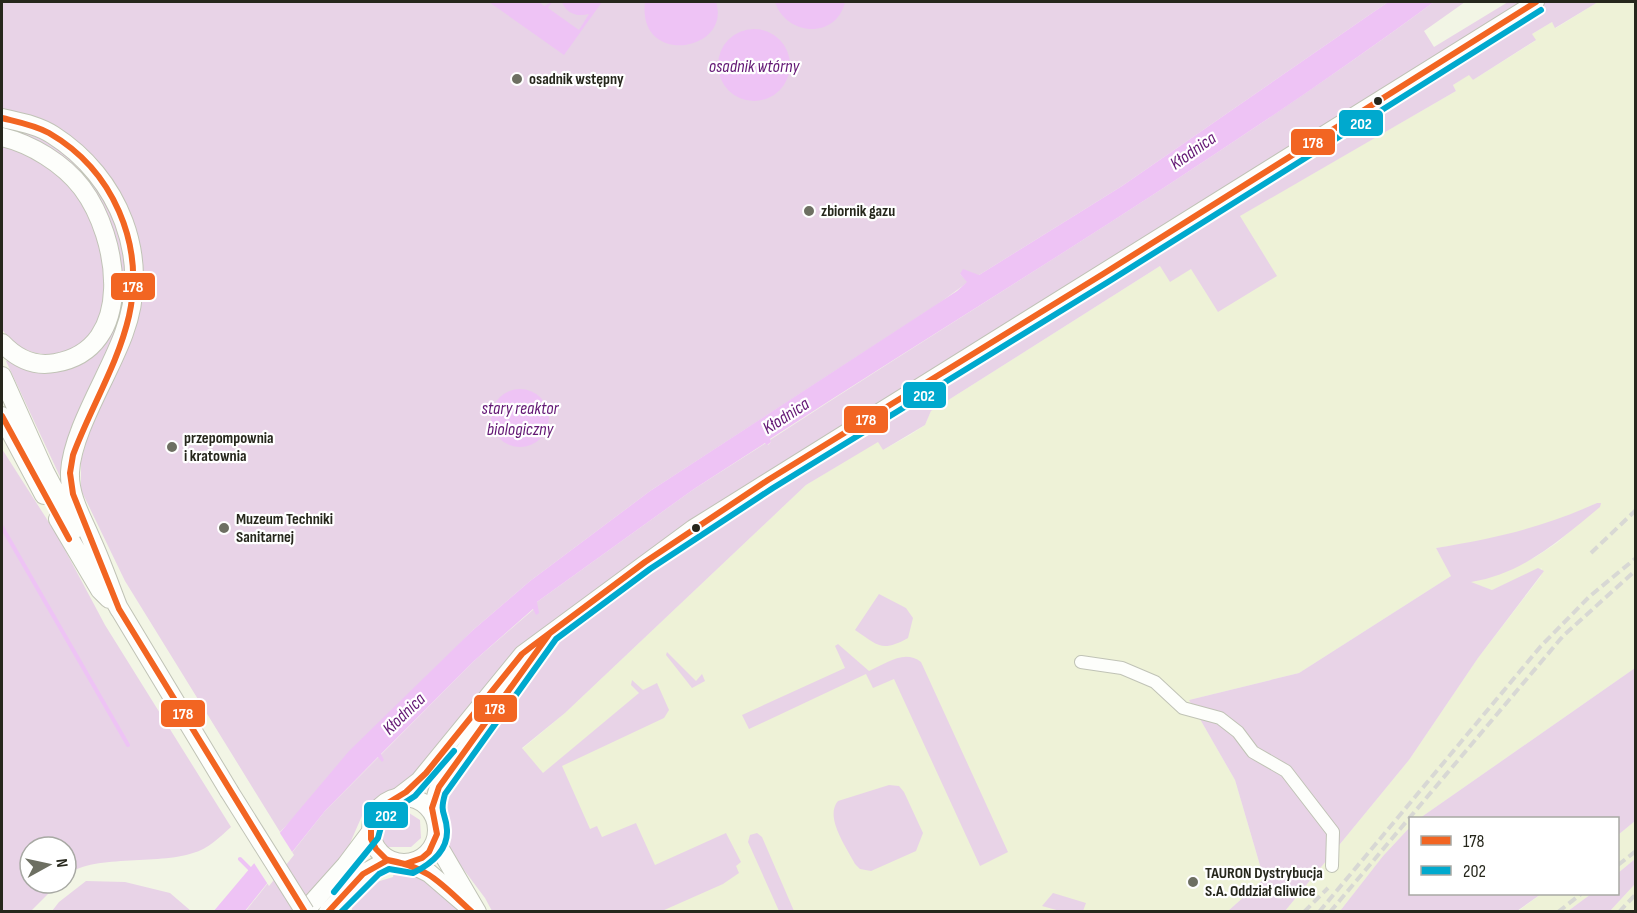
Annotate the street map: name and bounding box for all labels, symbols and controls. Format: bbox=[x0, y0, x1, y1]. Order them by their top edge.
water label: osadnik wtórny bbox=[709, 56, 800, 77]
place label: osadnik wstępny bbox=[529, 70, 624, 89]
marker: osadnik wstępny bbox=[510, 72, 524, 86]
unlabelled marker bbox=[1372, 95, 1384, 107]
line badge: 202 bbox=[1338, 109, 1384, 137]
text: 202 bbox=[1350, 115, 1372, 134]
water label: Kłodnica bbox=[1166, 127, 1221, 174]
line badge: 178 bbox=[1290, 128, 1336, 156]
text: 178 bbox=[1303, 134, 1324, 153]
place label: zbiornik gazu bbox=[821, 202, 895, 221]
marker: zbiornik gazu bbox=[802, 204, 816, 218]
line badge: 178 bbox=[110, 272, 156, 301]
text: 178 bbox=[123, 278, 144, 297]
line badge: 202 bbox=[902, 381, 947, 409]
text: 202 bbox=[913, 387, 935, 406]
water label: Kłodnica bbox=[759, 393, 814, 439]
water label: stary reaktor biologiczny bbox=[481, 398, 560, 440]
line badge: 178 bbox=[843, 405, 889, 434]
text: 178 bbox=[856, 411, 877, 430]
place label: przepompownia i kratownia bbox=[184, 429, 274, 466]
marker: przepompownia i kratownia bbox=[165, 440, 179, 454]
place label: Muzeum Techniki Sanitarnej bbox=[236, 510, 333, 547]
marker: Muzeum Techniki Sanitarnej bbox=[217, 521, 231, 535]
unlabelled marker bbox=[690, 522, 702, 534]
water label: Kłodnica bbox=[378, 688, 430, 739]
line badge: 178 bbox=[473, 694, 518, 723]
line badge: 178 bbox=[160, 699, 206, 728]
text: 178 bbox=[485, 700, 506, 719]
text: 178 bbox=[173, 705, 194, 724]
line badge: 202 bbox=[363, 801, 409, 829]
text: 202 bbox=[375, 807, 397, 826]
legend bbox=[1409, 817, 1619, 895]
text: 178 bbox=[1463, 831, 1484, 852]
north arrow bbox=[18, 835, 78, 895]
text: N bbox=[51, 858, 71, 869]
text: 202 bbox=[1463, 861, 1486, 882]
place label: TAURON Dystrybucja S.A. Oddział Gliwice bbox=[1205, 864, 1323, 901]
marker: TAURON Dystrybucja S.A. Oddział Gliwice bbox=[1186, 875, 1200, 889]

